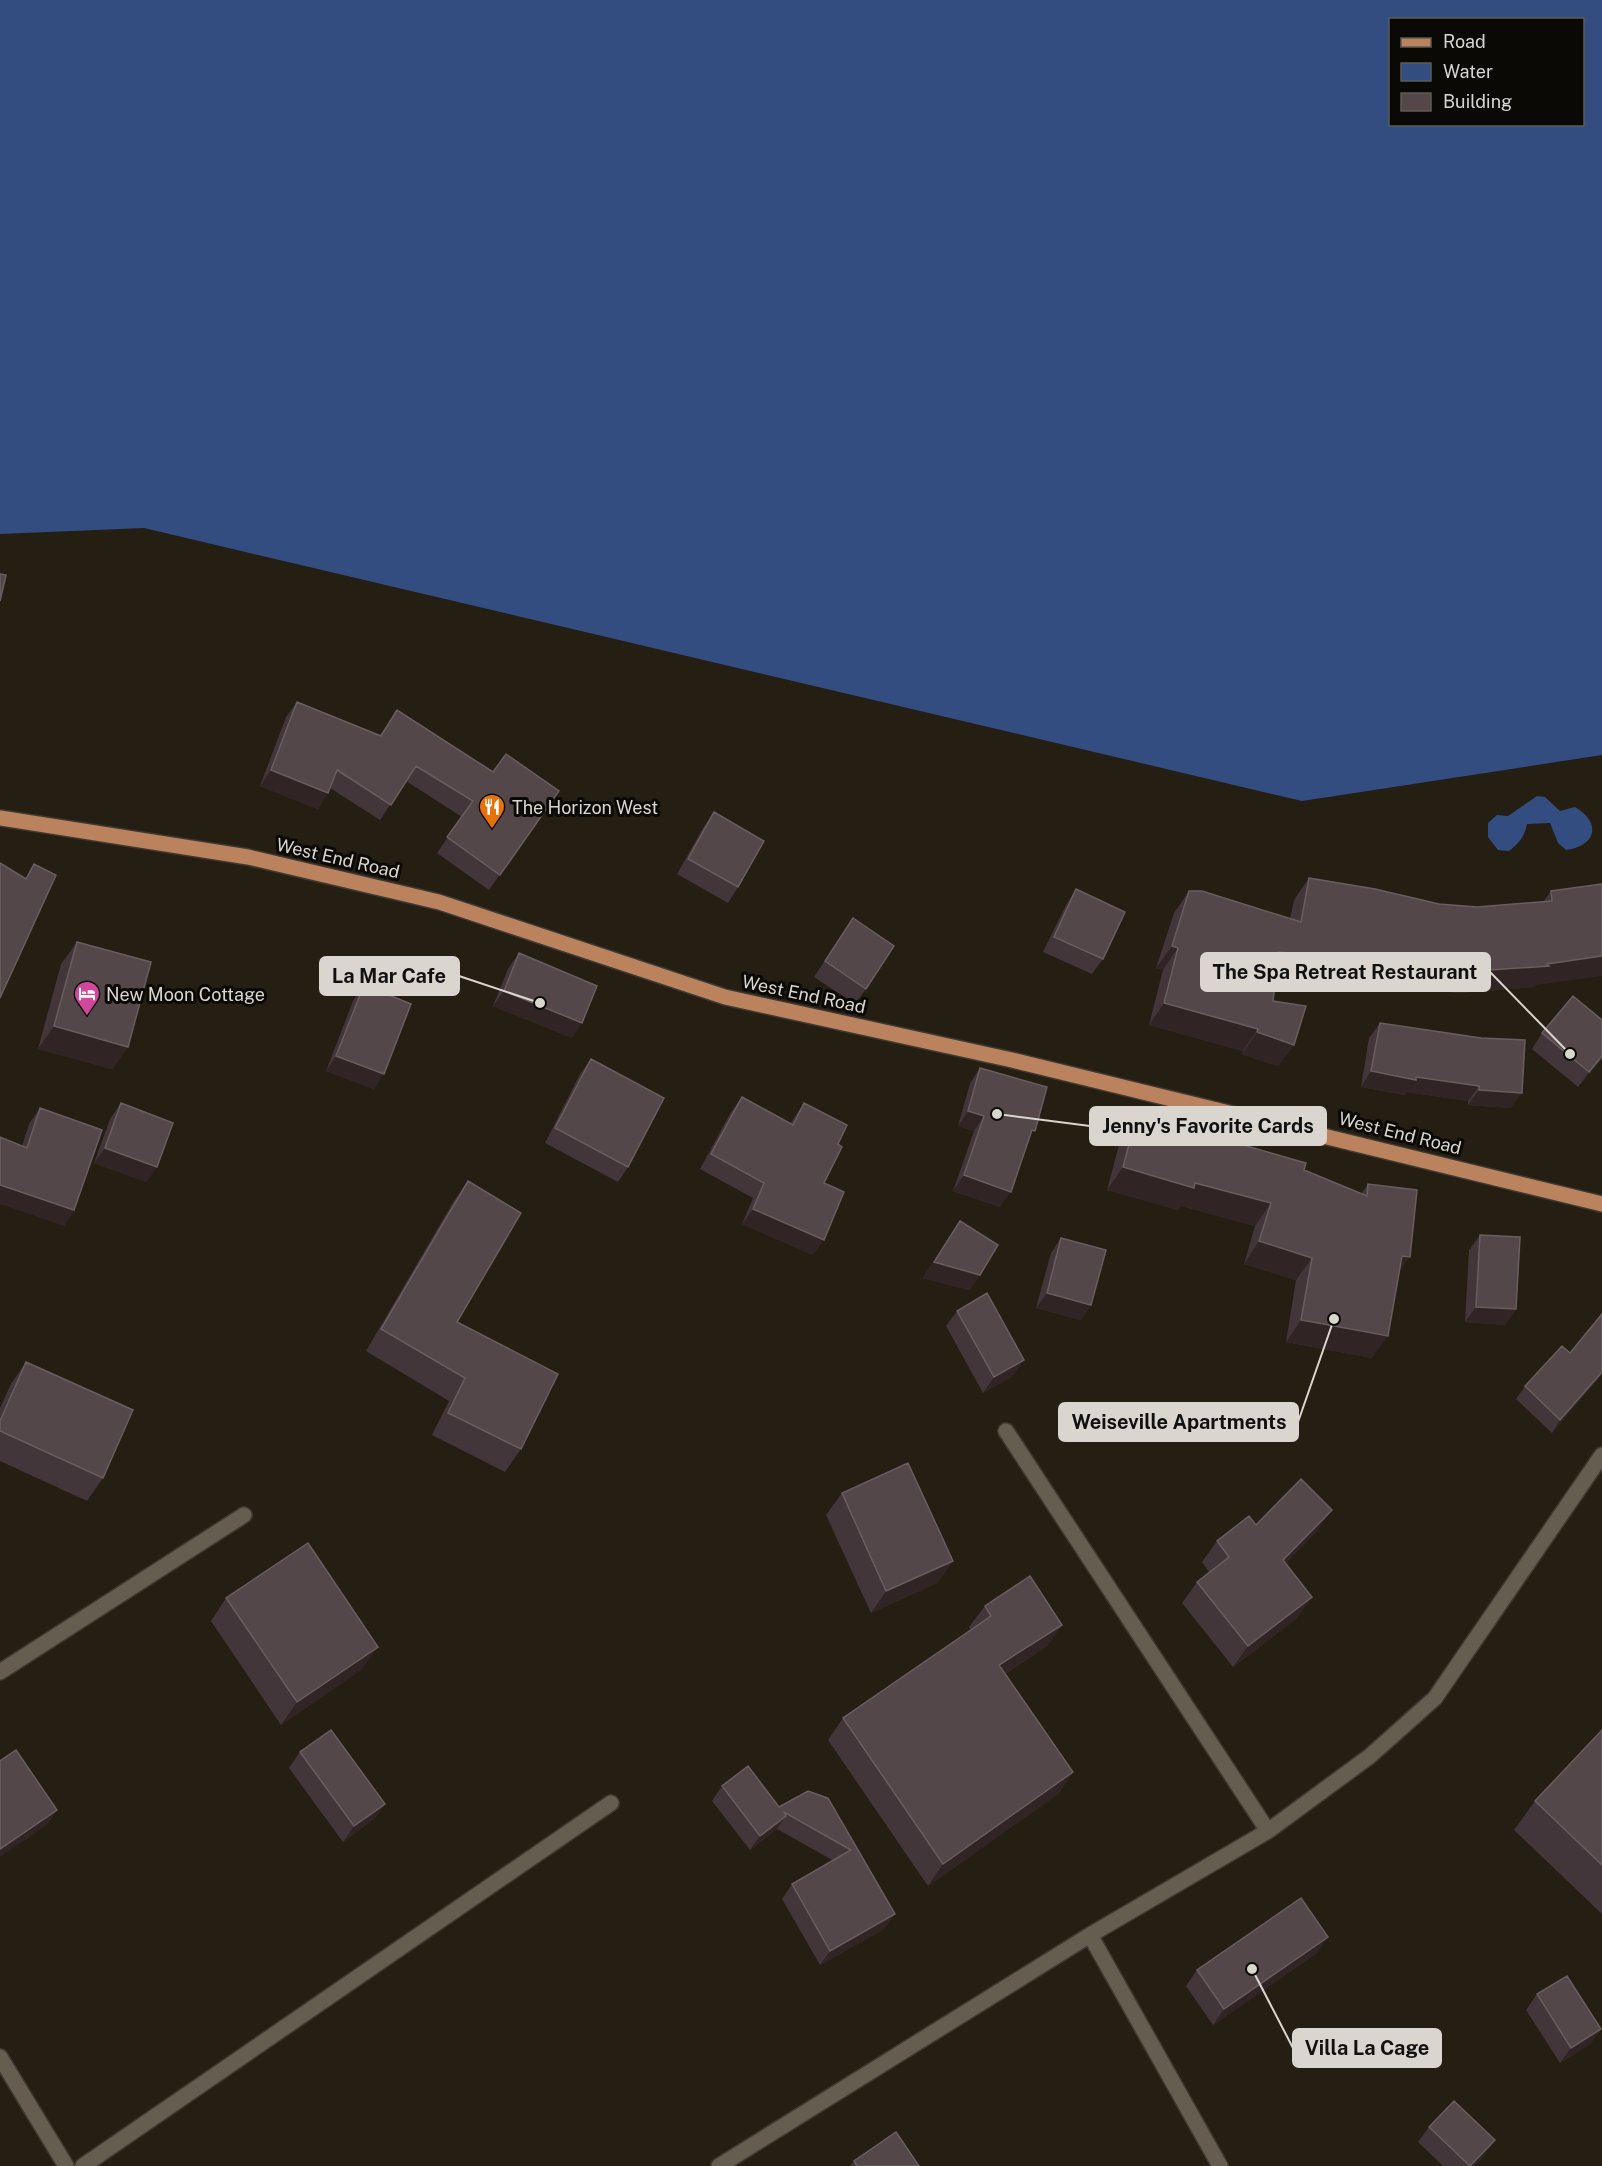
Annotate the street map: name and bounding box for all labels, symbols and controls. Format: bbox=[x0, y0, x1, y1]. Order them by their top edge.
legend bbox=[1389, 18, 1584, 126]
text: Road bbox=[1443, 31, 1486, 52]
text: Water bbox=[1443, 61, 1493, 82]
text: Building bbox=[1443, 91, 1512, 112]
restaurant icon: The Horizon West bbox=[477, 792, 507, 830]
place label: The Horizon West bbox=[512, 797, 658, 818]
street label: West End Road bbox=[274, 834, 402, 882]
callout: The Spa Retreat Restaurant bbox=[1201, 953, 1490, 991]
callout: La Mar Cafe bbox=[320, 957, 459, 995]
text: The Spa Retreat Restaurant bbox=[1213, 960, 1477, 984]
text: La Mar Cafe bbox=[332, 964, 446, 988]
street label: West End Road bbox=[740, 971, 868, 1017]
hotel icon: New Moon Cottage bbox=[72, 979, 102, 1017]
place label: New Moon Cottage bbox=[106, 984, 265, 1005]
callout: Jenny's Favorite Cards bbox=[1090, 1107, 1326, 1145]
street label: West End Road bbox=[1336, 1108, 1464, 1158]
text: Jenny's Favorite Cards bbox=[1102, 1114, 1314, 1138]
callout: Weiseville Apartments bbox=[1059, 1403, 1298, 1441]
text: Weiseville Apartments bbox=[1071, 1410, 1287, 1434]
callout: Villa La Cage bbox=[1293, 2029, 1441, 2067]
text: Villa La Cage bbox=[1305, 2036, 1429, 2060]

